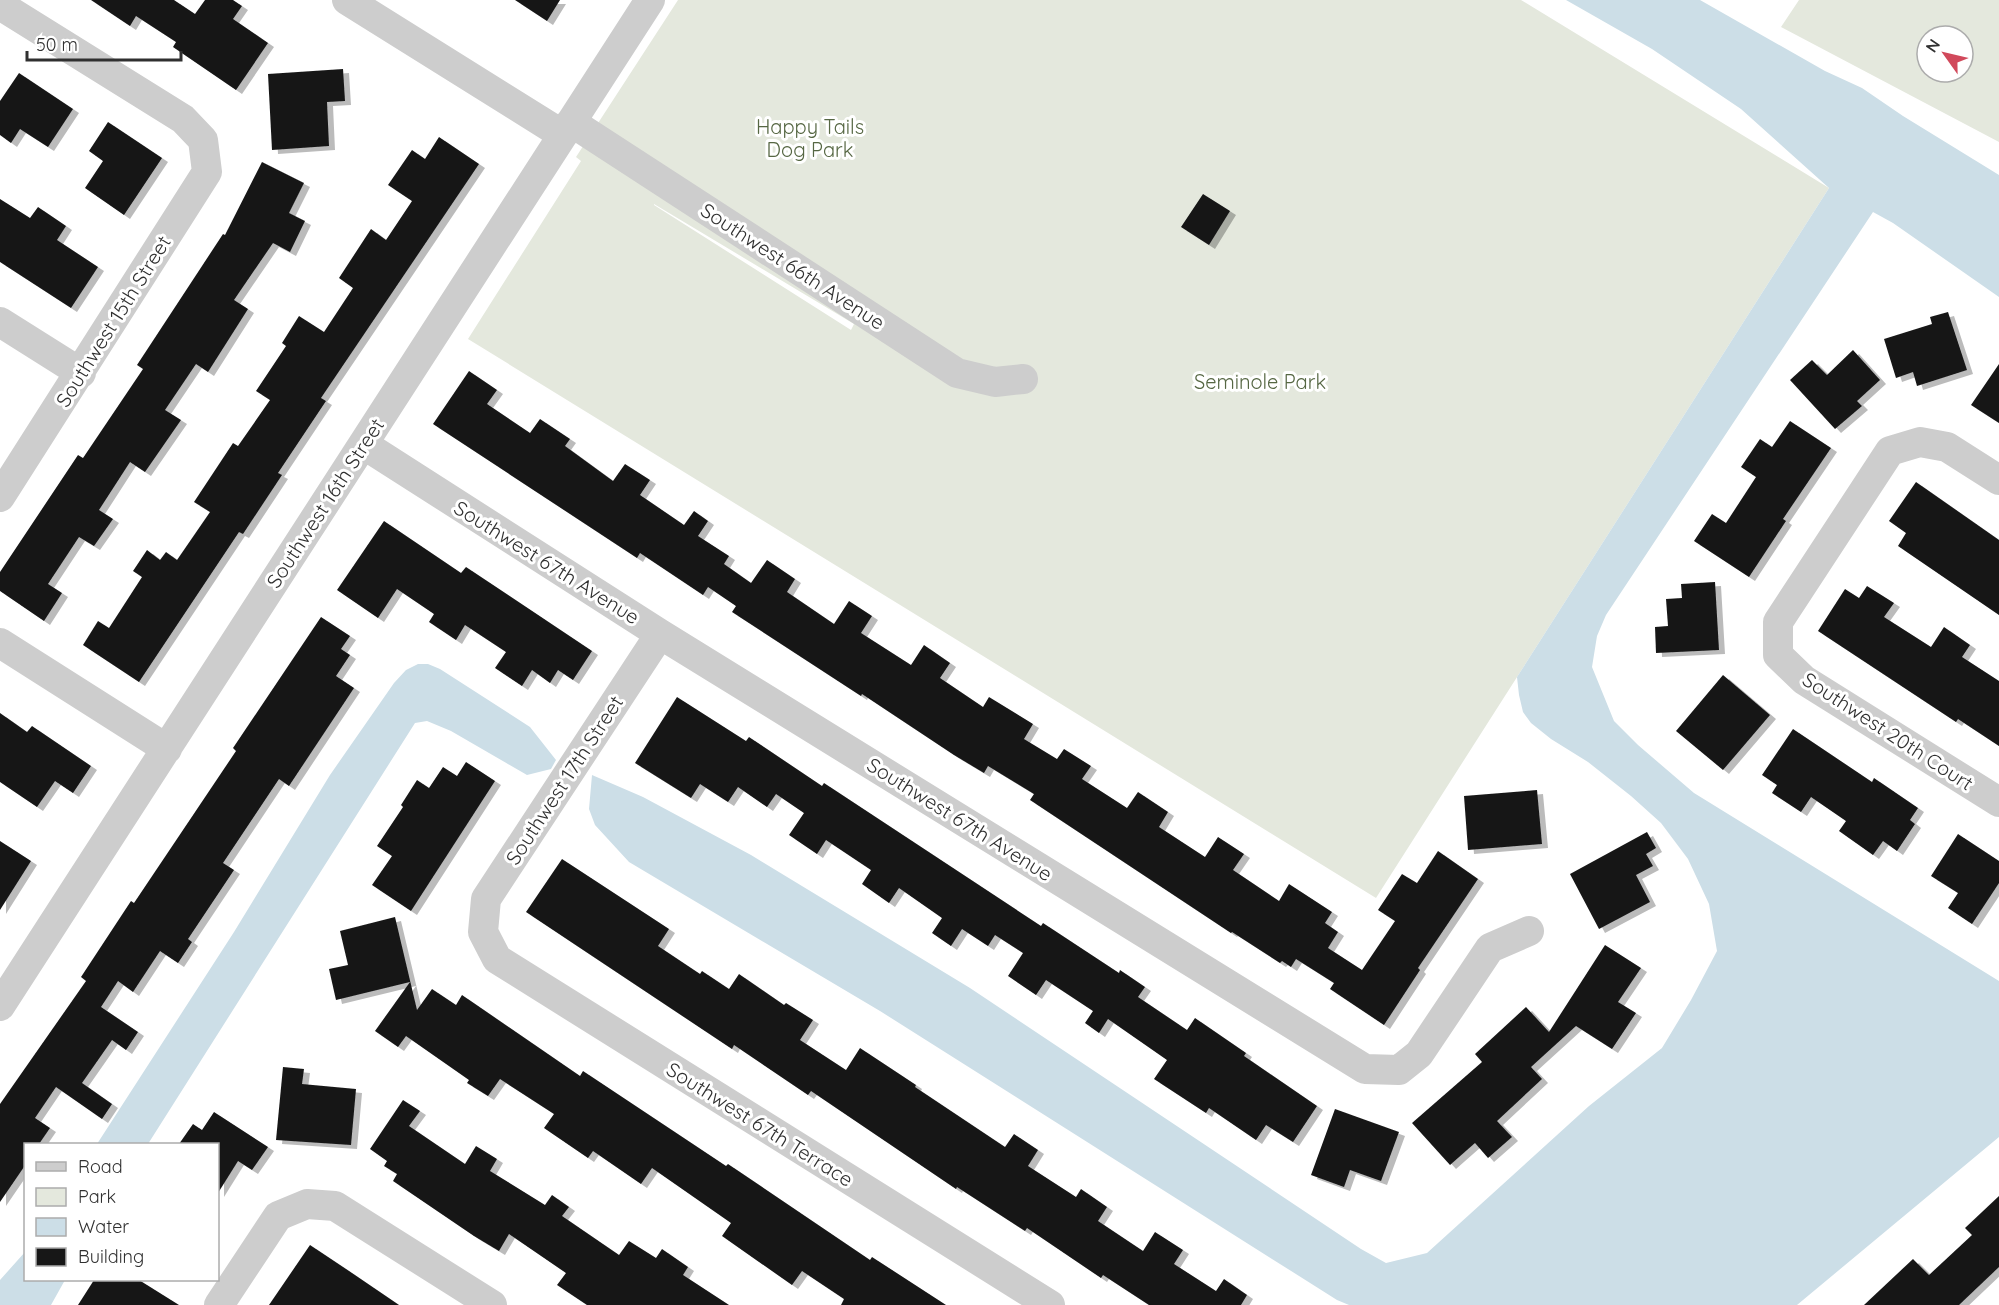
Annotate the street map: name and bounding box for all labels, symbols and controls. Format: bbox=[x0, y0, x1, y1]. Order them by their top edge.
scale bar bbox=[27, 24, 182, 62]
north arrow bbox=[1915, 24, 1975, 84]
text: 50 m bbox=[36, 33, 78, 56]
text: N bbox=[1921, 35, 1944, 56]
park label: Happy Tails Dog Park bbox=[756, 114, 864, 162]
street label: Southwest 66th Avenue bbox=[696, 197, 890, 335]
street label: Southwest 15th Street bbox=[50, 231, 176, 411]
park label: Seminole Park bbox=[1194, 369, 1326, 394]
street label: Southwest 16th Street bbox=[261, 413, 389, 593]
street label: Southwest 67th Avenue bbox=[450, 495, 644, 629]
street label: Southwest 20th Court bbox=[1798, 666, 1978, 796]
street label: Southwest 17th Street bbox=[500, 691, 628, 869]
street label: Southwest 67th Avenue bbox=[863, 752, 1057, 886]
street label: Southwest 67th Terrace bbox=[662, 1056, 858, 1192]
legend bbox=[24, 1143, 219, 1281]
text: Road bbox=[78, 1155, 123, 1178]
text: Park bbox=[78, 1185, 116, 1208]
text: Water bbox=[78, 1215, 129, 1238]
text: Building bbox=[78, 1245, 144, 1268]

